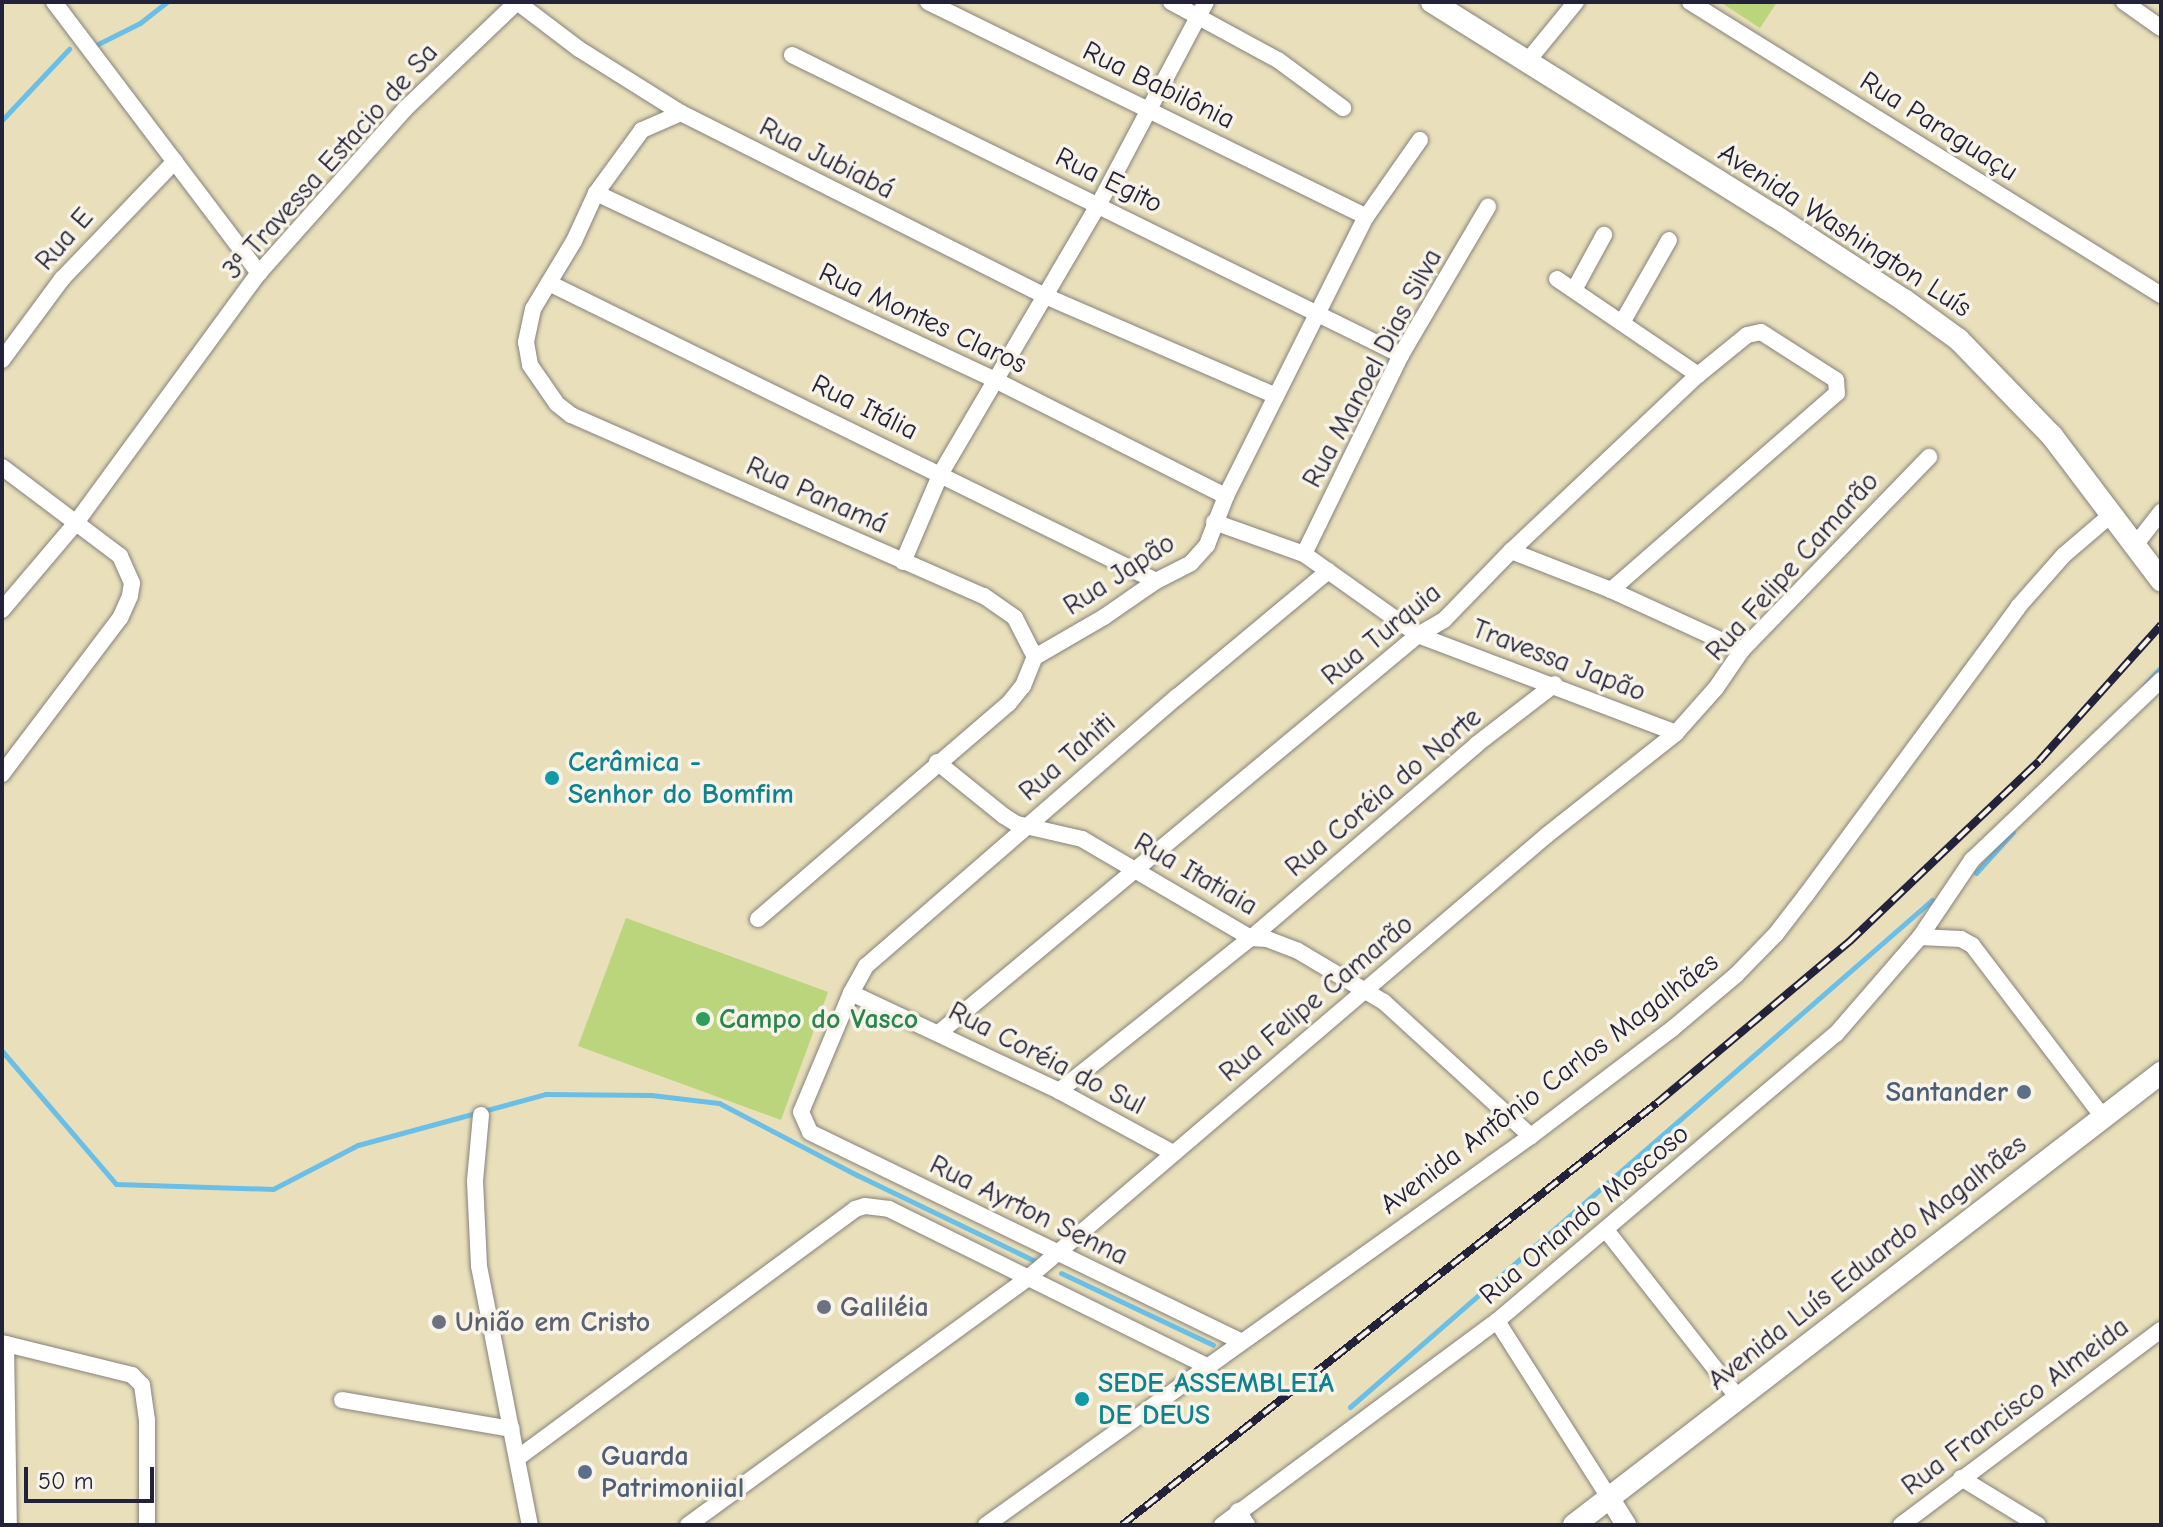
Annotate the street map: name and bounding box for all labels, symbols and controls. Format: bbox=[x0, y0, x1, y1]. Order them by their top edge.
street label: Rua Babilônia bbox=[1077, 34, 1241, 136]
street label: 3ª Travessa Estacio de Sa bbox=[215, 36, 445, 286]
street label: Rua Paraguaçu bbox=[1854, 64, 2024, 188]
street label: Rua Jubiabá bbox=[754, 110, 900, 206]
street label: Avenida Washington Luís bbox=[1712, 136, 1978, 324]
street label: Rua Egito bbox=[1050, 140, 1168, 220]
street label: Rua E bbox=[28, 201, 100, 277]
street label: Rua Manoel Dias Silva bbox=[1295, 243, 1449, 493]
street label: Rua Montes Claros bbox=[814, 255, 1032, 381]
street label: Rua Itália bbox=[806, 367, 924, 447]
street label: Rua Panamá bbox=[741, 449, 893, 541]
street label: Rua Felipe Camarão bbox=[1698, 465, 1886, 667]
street label: Rua Japão bbox=[1057, 526, 1181, 622]
street label: Rua Turquia bbox=[1315, 576, 1447, 692]
street label: Travessa Japão bbox=[1467, 611, 1651, 709]
street label: Rua Coréia do Norte bbox=[1278, 700, 1488, 884]
street label: Rua Tahiti bbox=[1012, 706, 1122, 808]
place label: Cerâmica - Senhor do Bomfim bbox=[568, 745, 794, 811]
marker: Cerâmica - Senhor do Bomfim bbox=[543, 769, 561, 787]
street label: Rua Itatiaia bbox=[1128, 825, 1264, 923]
street label: Rua Felipe Camarão bbox=[1212, 907, 1420, 1089]
street label: Avenida Antônio Carlos Magalhães bbox=[1373, 945, 1725, 1221]
street label: Rua Coréia do Sul bbox=[943, 994, 1151, 1122]
place label: Campo do Vasco bbox=[719, 1002, 918, 1036]
marker: Campo do Vasco bbox=[694, 1010, 712, 1028]
place label: Santander bbox=[1886, 1075, 2008, 1109]
marker: Santander bbox=[2015, 1083, 2033, 1101]
street label: Rua Orlando Moscoso bbox=[1472, 1117, 1696, 1311]
street label: Avenida Luís Eduardo Magalhães bbox=[1701, 1127, 2033, 1397]
street label: Rua Ayrton Senna bbox=[924, 1147, 1134, 1273]
place label: Galiléia bbox=[840, 1290, 929, 1324]
marker: Galiléia bbox=[815, 1298, 833, 1316]
place label: União em Cristo bbox=[455, 1305, 650, 1339]
street label: Rua Francisco Almeida bbox=[1895, 1310, 2135, 1502]
marker: União em Cristo bbox=[430, 1313, 448, 1331]
place label: SEDE ASSEMBLEIA DE DEUS bbox=[1098, 1366, 1334, 1432]
marker: SEDE ASSEMBLEIA DE DEUS bbox=[1073, 1390, 1091, 1408]
place label: Guarda Patrimoniial bbox=[601, 1439, 744, 1505]
scale bar bbox=[28, 1451, 158, 1501]
marker: Guarda Patrimoniial bbox=[576, 1463, 594, 1481]
text: 50 m bbox=[38, 1467, 94, 1495]

